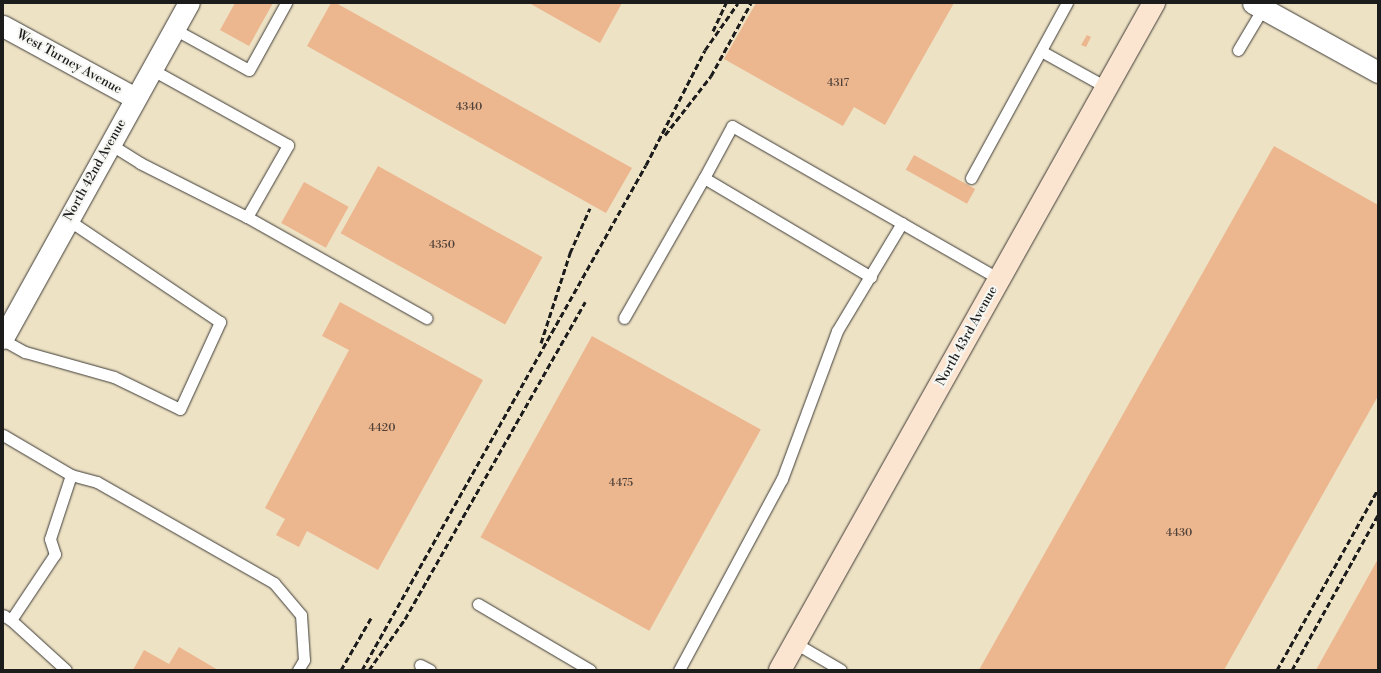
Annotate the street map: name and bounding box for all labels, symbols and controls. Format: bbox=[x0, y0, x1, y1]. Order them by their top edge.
street label: West Turney Avenue bbox=[14, 27, 124, 97]
house number: 4317 bbox=[827, 76, 849, 90]
house number: 4340 bbox=[456, 100, 482, 114]
street label: North 42nd Avenue bbox=[61, 116, 129, 224]
house number: 4350 bbox=[429, 238, 455, 252]
street label: North 43rd Avenue bbox=[933, 284, 1001, 388]
house number: 4420 bbox=[369, 421, 395, 435]
house number: 4475 bbox=[609, 476, 633, 490]
house number: 4430 bbox=[1166, 526, 1192, 540]

